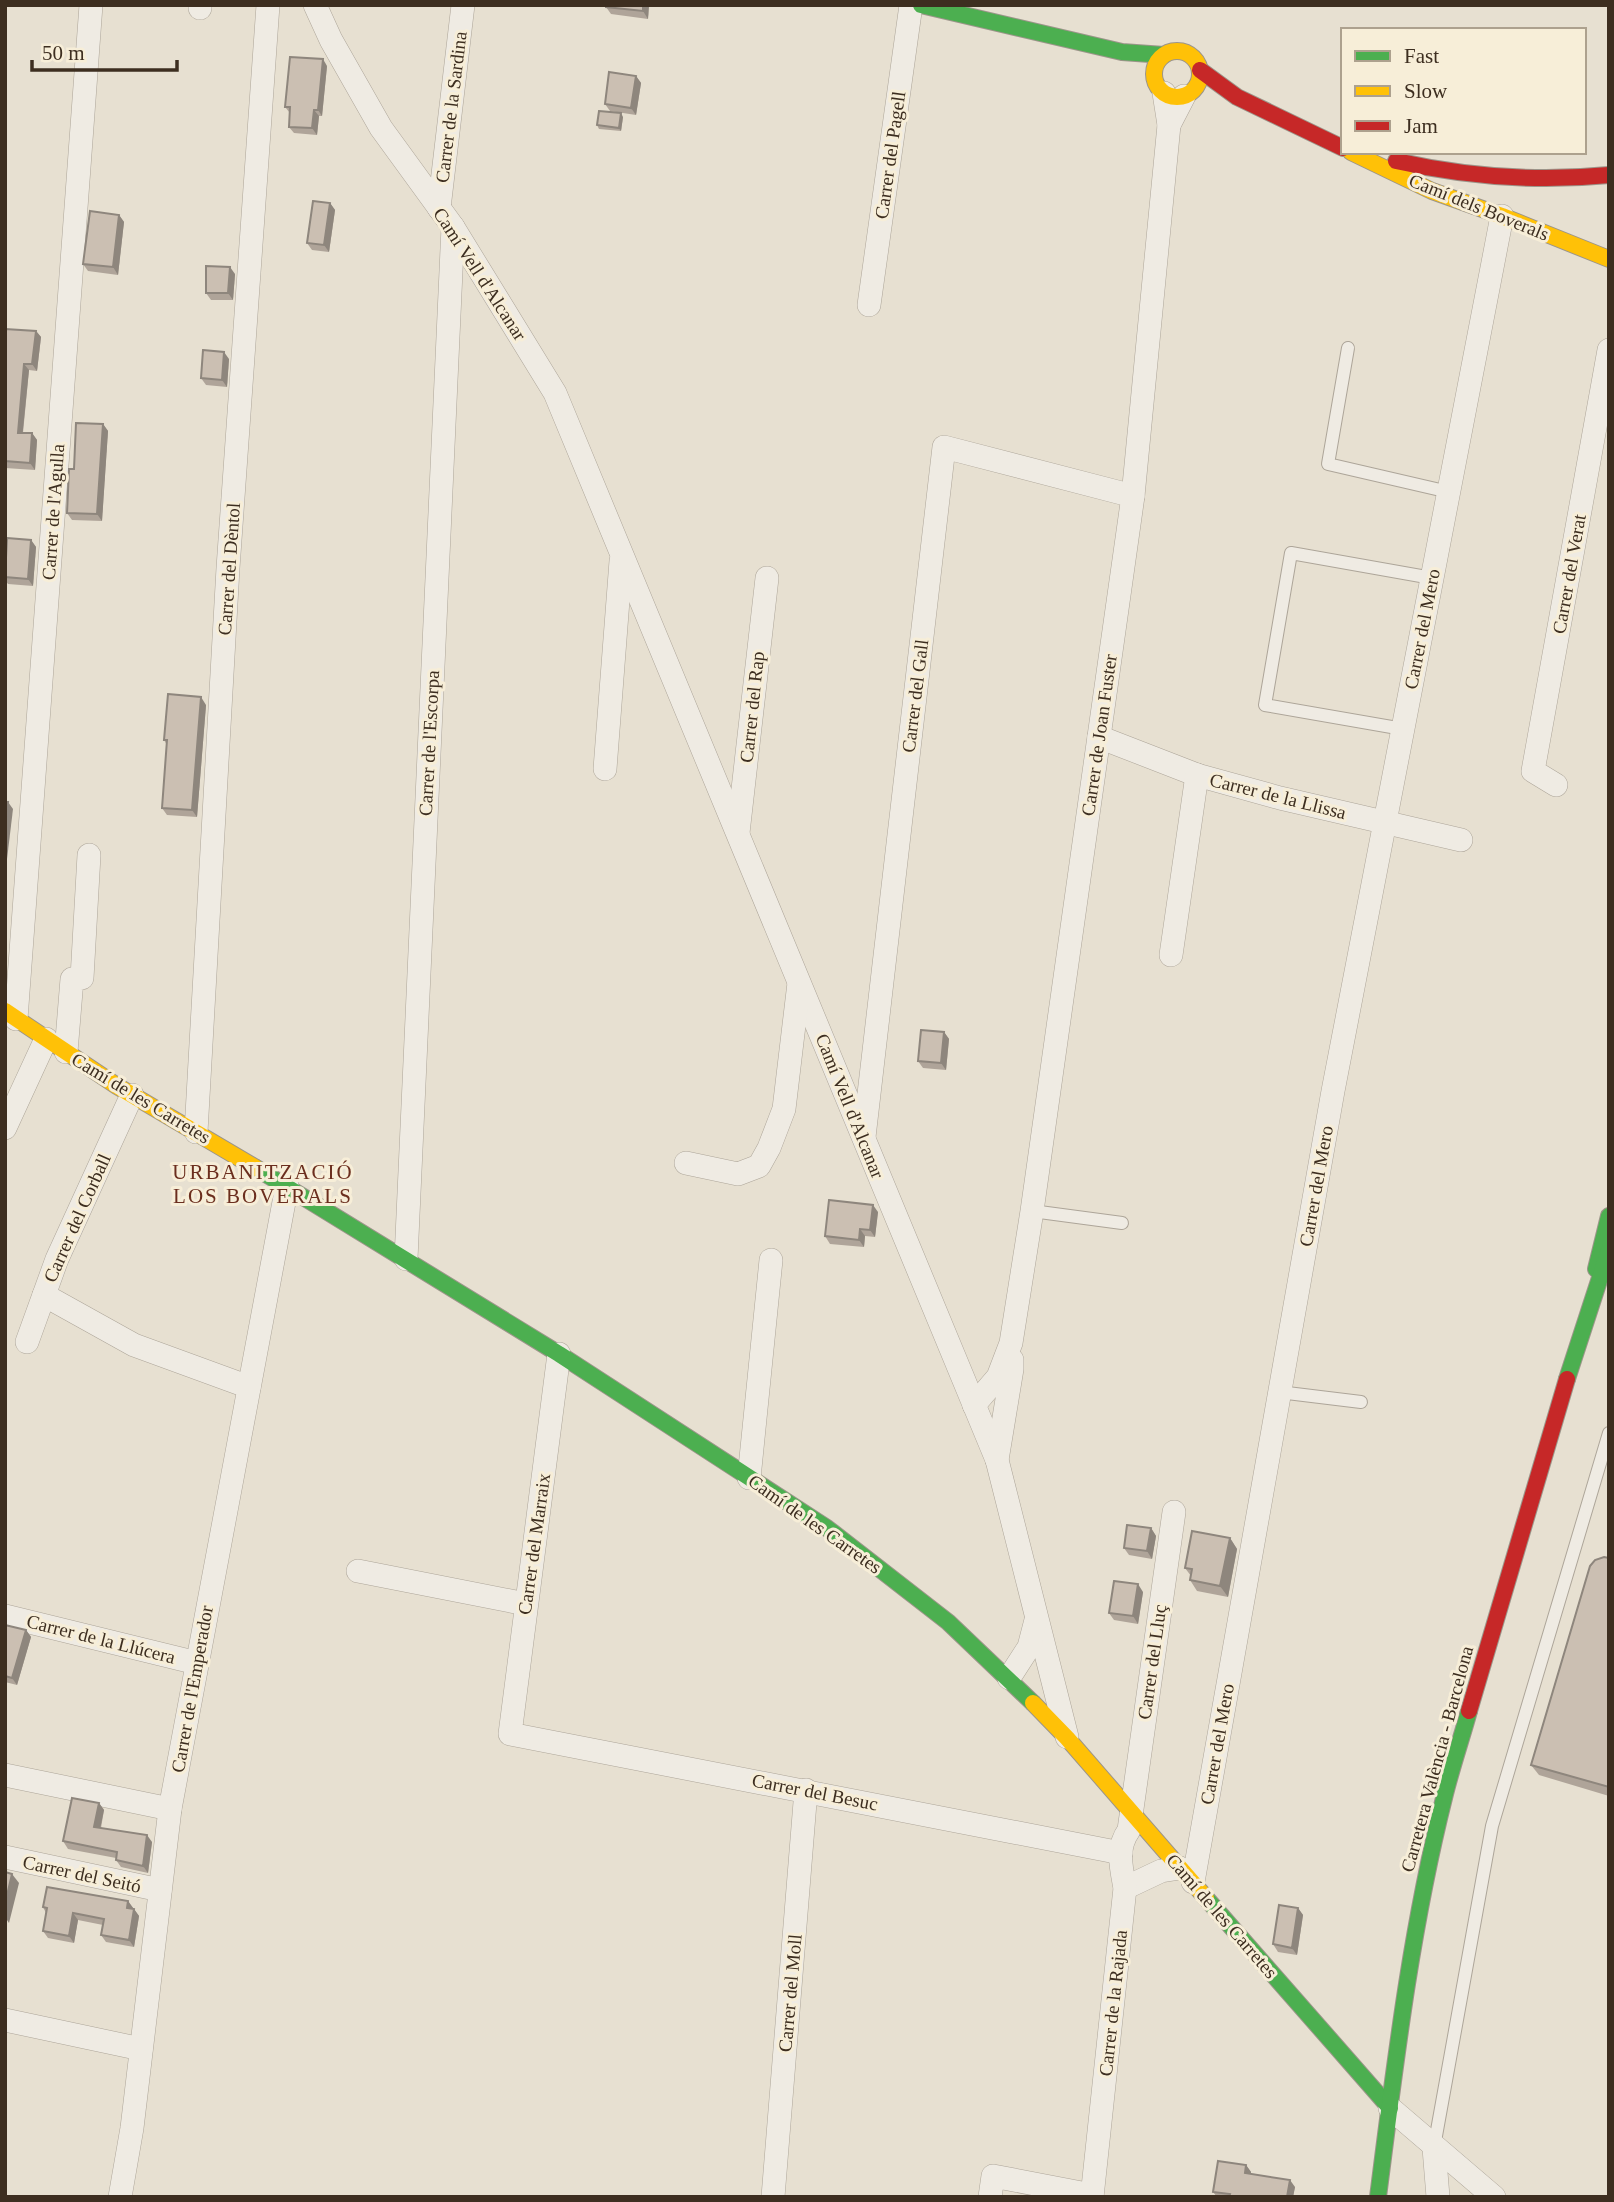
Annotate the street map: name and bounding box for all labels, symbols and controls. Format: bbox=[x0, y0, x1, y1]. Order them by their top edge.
scale bar bbox=[32, 28, 177, 72]
legend bbox=[1341, 28, 1586, 154]
street label: Carrer de la Sardina bbox=[431, 30, 471, 184]
text: 50 m bbox=[42, 41, 85, 65]
text: Fast bbox=[1404, 44, 1439, 68]
text: Slow bbox=[1404, 79, 1448, 103]
street label: Carrer del Pagell bbox=[871, 90, 909, 220]
text: Jam bbox=[1404, 114, 1438, 138]
street label: Camí dels Boverals bbox=[1406, 169, 1552, 245]
street label: Camí Vell d'Alcanar bbox=[429, 204, 531, 345]
street label: Carrer de l'Agulla bbox=[38, 443, 68, 581]
street label: Carrer del Dèntol bbox=[214, 502, 244, 636]
street label: Carrer del Verat bbox=[1548, 512, 1590, 635]
street label: Carrer del Mero bbox=[1400, 567, 1444, 691]
street label: Carrer del Gall bbox=[898, 638, 932, 754]
street label: Carrer del Rap bbox=[736, 650, 768, 764]
street label: Carrer de Joan Fuster bbox=[1077, 652, 1121, 817]
street label: Carrer de l'Escorpa bbox=[415, 669, 443, 816]
street label: Carrer de la Llissa bbox=[1208, 769, 1349, 823]
street label: Camí Vell d'Alcanar bbox=[811, 1031, 889, 1182]
street label: Camí de les Carretes bbox=[68, 1048, 214, 1148]
street label: Carrer del Mero bbox=[1295, 1124, 1337, 1248]
street label: Carrer del Corball bbox=[39, 1151, 115, 1285]
district label: URBANITZACIÓ LOS BOVERALS bbox=[172, 1160, 354, 1208]
street label: Camí de les Carretes bbox=[744, 1470, 886, 1578]
street label: Carrer del Marraix bbox=[514, 1472, 554, 1616]
street label: Carrer de l'Emperador bbox=[167, 1603, 217, 1774]
street label: Carrer del Lluç bbox=[1134, 1603, 1170, 1721]
street label: Carrer de la Llúcera bbox=[25, 1610, 178, 1668]
street label: Carretera València - Barcelona bbox=[1397, 1643, 1477, 1874]
street label: Carrer del Mero bbox=[1196, 1682, 1238, 1806]
street label: Carrer del Besuc bbox=[750, 1770, 880, 1814]
street label: Camí de les Carretes bbox=[1162, 1850, 1282, 1982]
street label: Carrer del Seitó bbox=[21, 1851, 143, 1897]
street label: Carrer de la Rajada bbox=[1095, 1928, 1131, 2077]
street label: Carrer del Moll bbox=[774, 1933, 806, 2053]

